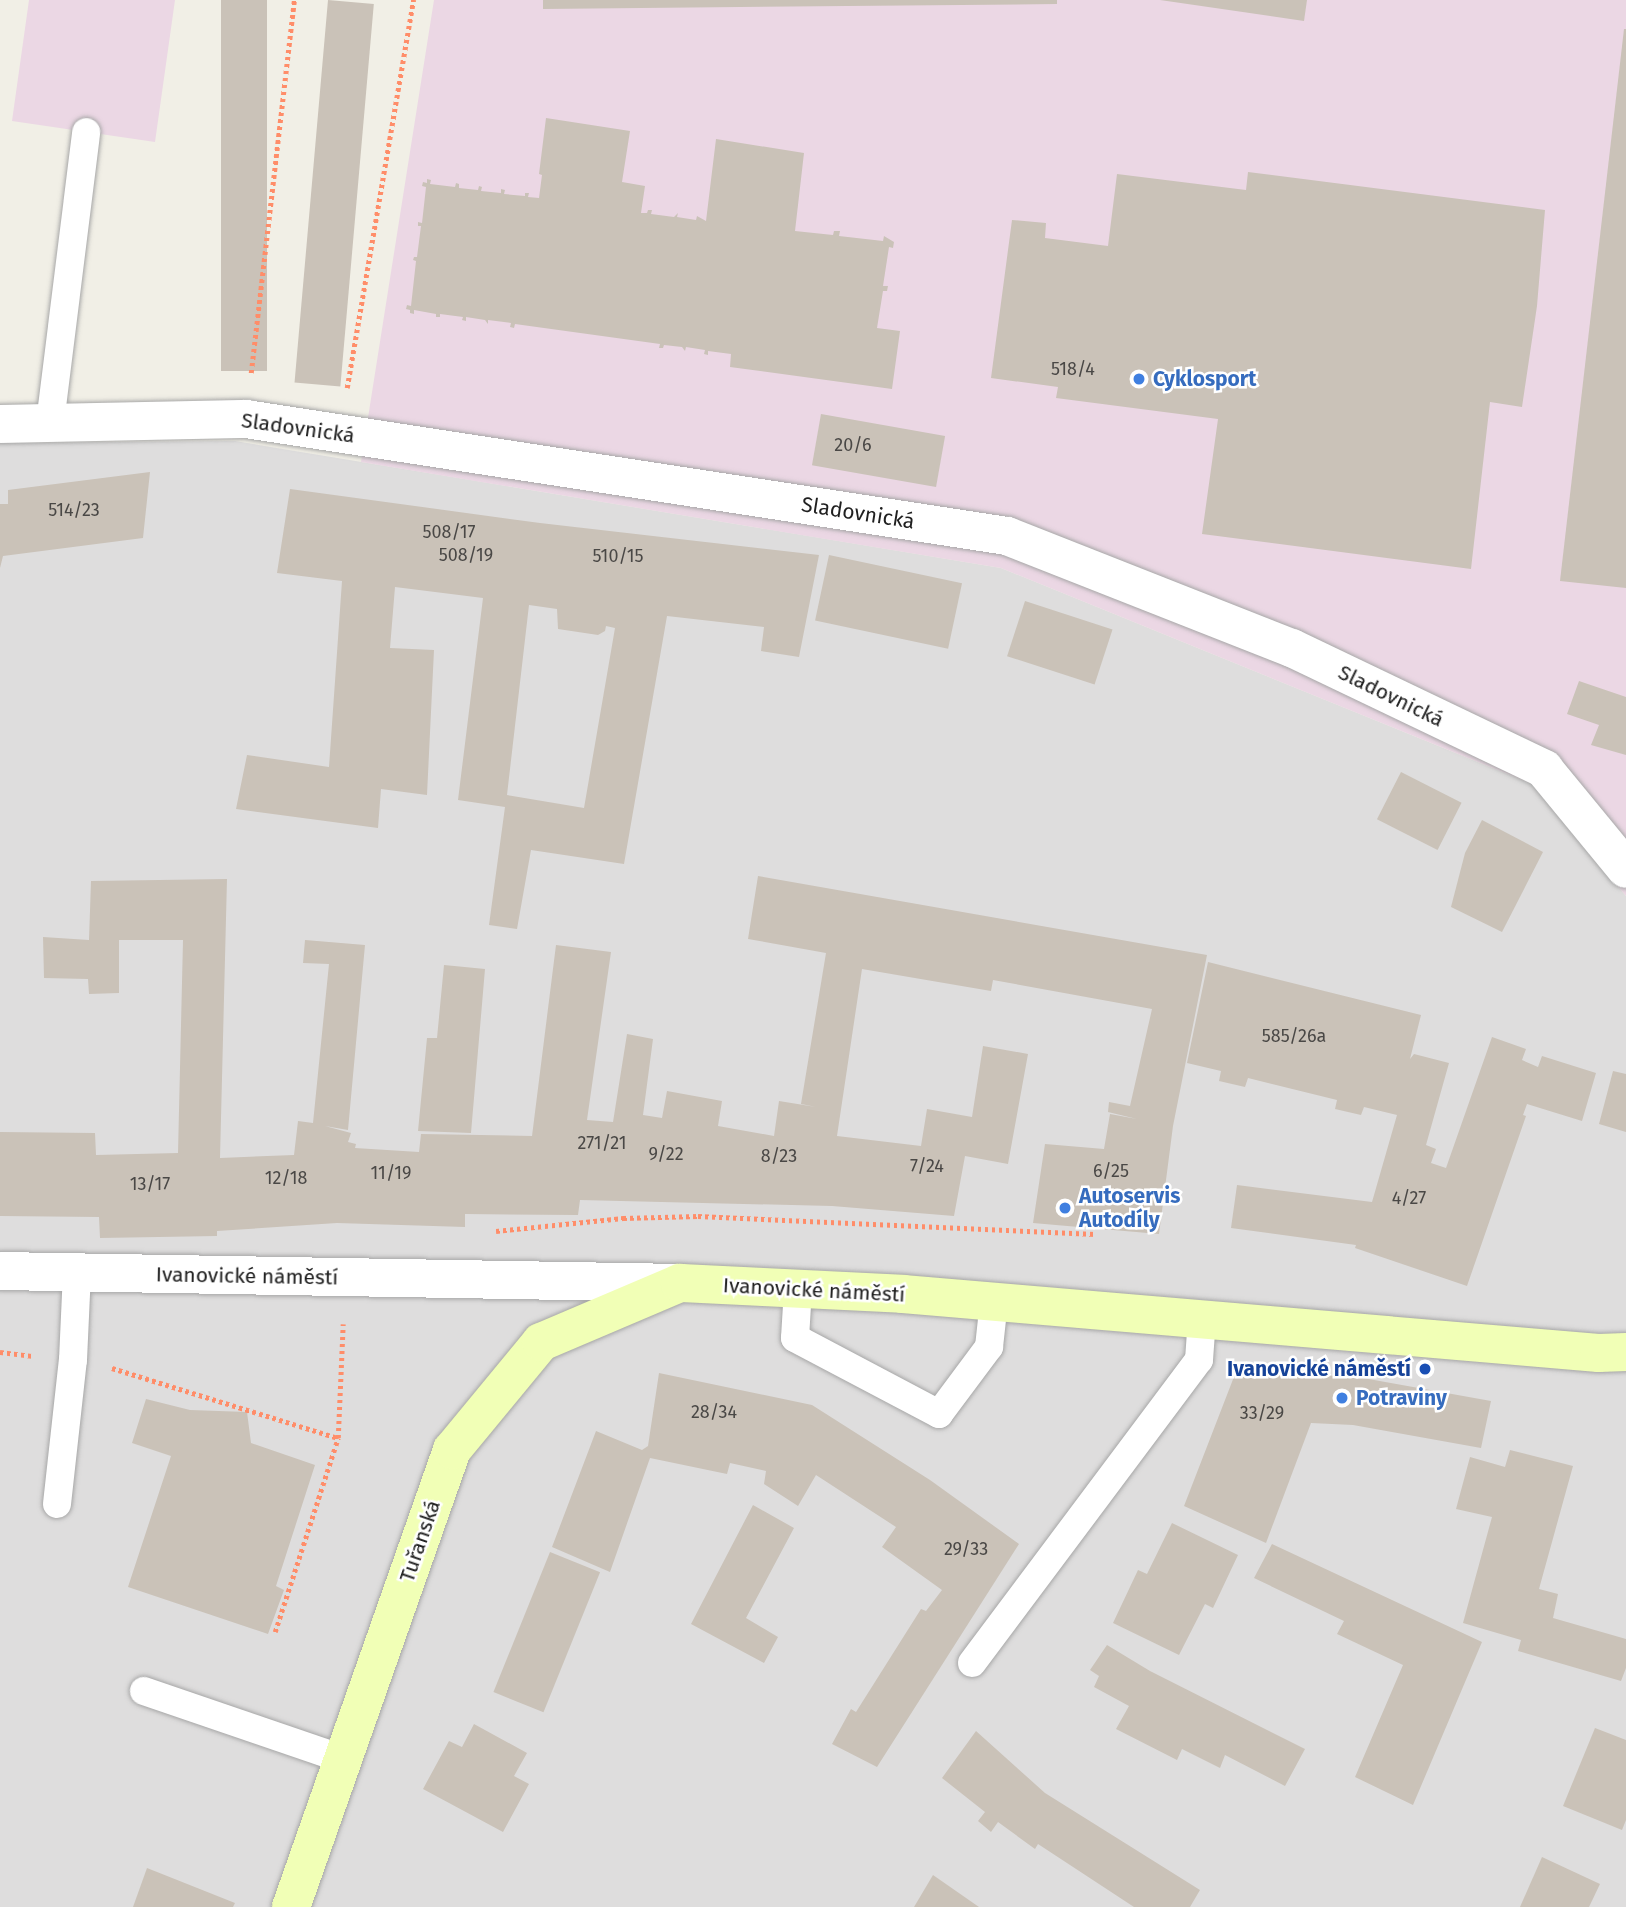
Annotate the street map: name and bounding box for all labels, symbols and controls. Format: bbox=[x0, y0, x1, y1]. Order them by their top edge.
house number: 518/4 bbox=[1051, 358, 1095, 380]
place label: Cyklosport bbox=[1153, 366, 1256, 392]
marker: Cyklosport bbox=[1131, 371, 1147, 387]
street label: Sladovnická bbox=[240, 408, 356, 448]
house number: 20/6 bbox=[834, 434, 872, 456]
street label: Sladovnická bbox=[800, 492, 916, 534]
house number: 514/23 bbox=[48, 499, 100, 521]
house number: 508/17 bbox=[422, 521, 476, 543]
house number: 508/19 bbox=[439, 544, 493, 566]
house number: 510/15 bbox=[592, 545, 644, 567]
street label: Sladovnická bbox=[1334, 660, 1448, 732]
house number: 585/26a bbox=[1262, 1025, 1326, 1047]
house number: 271/21 bbox=[577, 1132, 627, 1154]
house number: 9/22 bbox=[648, 1143, 684, 1165]
house number: 8/23 bbox=[761, 1145, 797, 1167]
house number: 7/24 bbox=[910, 1155, 944, 1177]
house number: 6/25 bbox=[1093, 1160, 1129, 1182]
house number: 11/19 bbox=[371, 1162, 411, 1184]
house number: 12/18 bbox=[265, 1167, 307, 1189]
house number: 13/17 bbox=[130, 1173, 170, 1195]
place label: Autoservis Autodíly bbox=[1079, 1183, 1180, 1233]
house number: 4/27 bbox=[1392, 1187, 1426, 1209]
marker: Autoservis Autodíly bbox=[1057, 1200, 1073, 1216]
street label: Ivanovické náměstí bbox=[156, 1262, 338, 1290]
street label: Ivanovické náměstí bbox=[722, 1273, 906, 1307]
place label: Ivanovické náměstí bbox=[1227, 1356, 1411, 1382]
marker: Ivanovické náměstí bbox=[1417, 1361, 1433, 1377]
place label: Potraviny bbox=[1356, 1385, 1447, 1411]
marker: Potraviny bbox=[1334, 1390, 1350, 1406]
house number: 28/34 bbox=[691, 1401, 737, 1423]
house number: 33/29 bbox=[1240, 1402, 1284, 1424]
street label: Tuřanská bbox=[394, 1497, 446, 1585]
house number: 29/33 bbox=[944, 1538, 988, 1560]

